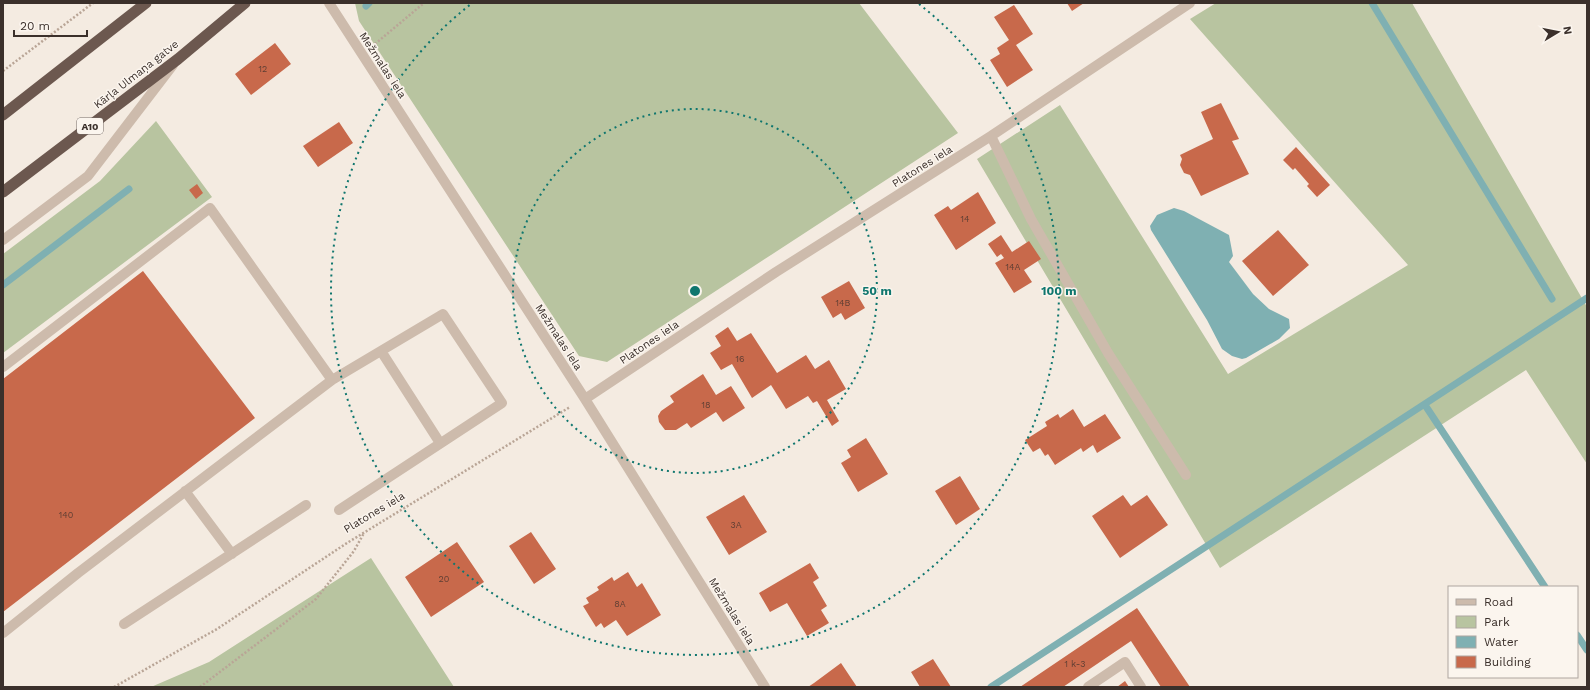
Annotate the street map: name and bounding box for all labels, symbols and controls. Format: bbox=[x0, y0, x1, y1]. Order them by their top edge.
scale bar bbox=[14, 12, 87, 38]
north arrow bbox=[1538, 12, 1578, 52]
text: 20 m bbox=[20, 19, 50, 33]
text: N bbox=[1560, 25, 1574, 35]
street label: Mežmalas iela bbox=[356, 30, 409, 101]
street label: Kārļa Ulmaņa gatve bbox=[91, 37, 181, 111]
house number: 12 bbox=[259, 64, 267, 74]
road number: A10 bbox=[77, 118, 103, 134]
street label: Platones iela bbox=[890, 143, 955, 190]
house number: 14 bbox=[960, 214, 970, 224]
house number: 14A bbox=[1006, 262, 1021, 272]
centre of rings bbox=[688, 284, 702, 298]
text: 50 m bbox=[862, 284, 892, 298]
text: 100 m bbox=[1041, 284, 1077, 298]
house number: 14B bbox=[836, 298, 851, 308]
street label: Mežmalas iela bbox=[532, 302, 585, 373]
street label: Platones iela bbox=[617, 318, 681, 367]
house number: 16 bbox=[736, 354, 744, 364]
house number: 18 bbox=[701, 400, 711, 410]
street label: Platones iela bbox=[341, 489, 407, 536]
house number: 140 bbox=[59, 510, 74, 520]
house number: 3A bbox=[730, 520, 742, 530]
house number: 20 bbox=[439, 574, 450, 584]
street label: Mežmalas iela bbox=[706, 575, 757, 647]
legend bbox=[1448, 586, 1578, 678]
text: Road bbox=[1484, 595, 1513, 609]
house number: 8A bbox=[614, 599, 626, 609]
text: Park bbox=[1484, 615, 1510, 629]
text: Water bbox=[1484, 635, 1519, 649]
text: Building bbox=[1484, 655, 1531, 669]
house number: 1 k-3 bbox=[1065, 659, 1085, 669]

